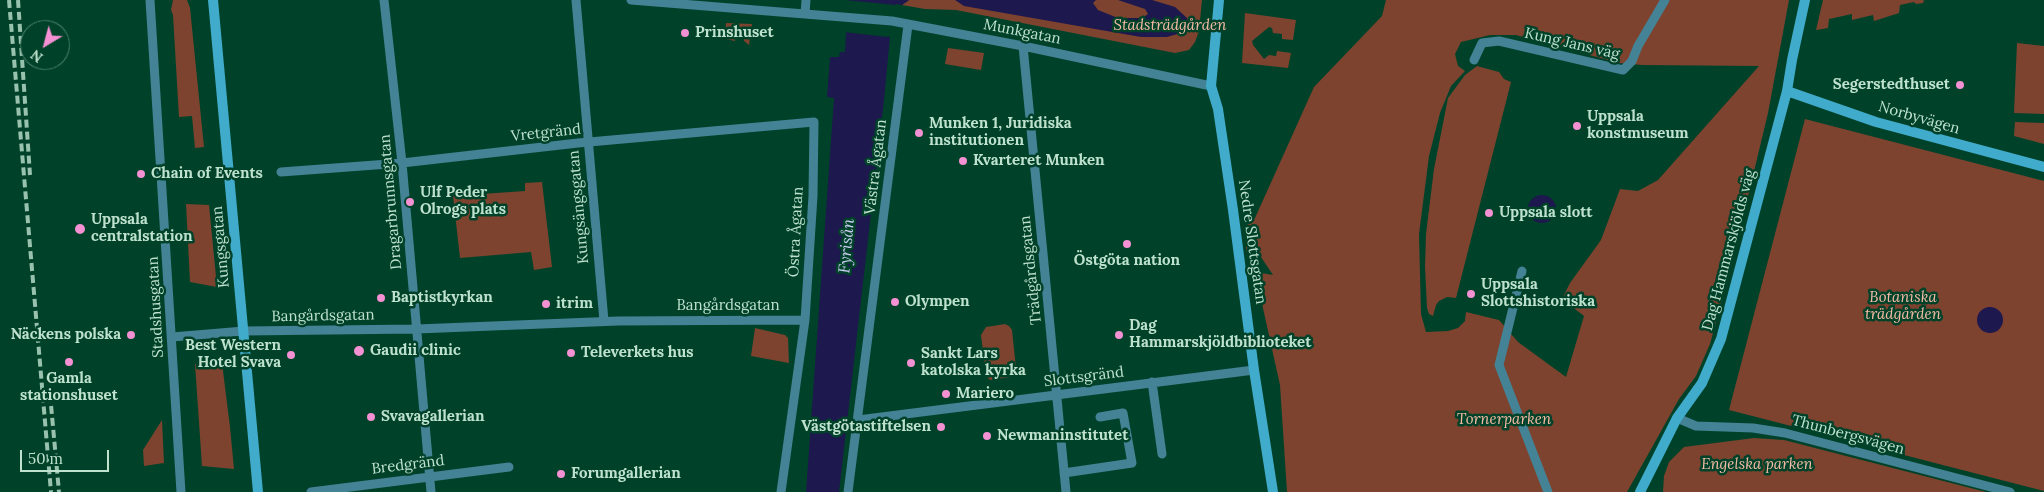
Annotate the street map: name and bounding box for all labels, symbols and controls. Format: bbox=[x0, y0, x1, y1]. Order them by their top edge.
street label: Munkgatan bbox=[982, 16, 1062, 48]
park label: Stadsträdgården bbox=[1114, 17, 1226, 35]
north arrow bbox=[20, 20, 70, 70]
place label: Prinshuset bbox=[695, 24, 774, 42]
street label: Kung Jans väg bbox=[1523, 24, 1621, 64]
marker: Prinshuset bbox=[679, 27, 691, 39]
text: N bbox=[27, 46, 46, 67]
place label: Segerstedthuset bbox=[1833, 76, 1950, 94]
marker: Segerstedthuset bbox=[1954, 79, 1966, 91]
street label: Norbyvägen bbox=[1876, 98, 1962, 138]
place label: Uppsala konstmuseum bbox=[1587, 108, 1688, 143]
place label: Munken 1, Juridiska institutionen bbox=[929, 115, 1072, 150]
street label: Västra Ågatan bbox=[861, 118, 891, 216]
street label: Vretgränd bbox=[510, 120, 582, 146]
marker: Uppsala konstmuseum bbox=[1571, 120, 1583, 132]
marker: Munken 1, Juridiska institutionen bbox=[913, 127, 925, 139]
street label: Dragarbrunnsgatan bbox=[376, 134, 406, 270]
street label: Kungsängsgatan bbox=[565, 149, 593, 265]
place label: Kvarteret Munken bbox=[973, 152, 1105, 170]
marker: Kvarteret Munken bbox=[957, 155, 969, 167]
place label: Chain of Events bbox=[151, 165, 263, 183]
street label: Dag Hammarskjölds väg bbox=[1699, 167, 1759, 333]
marker: Chain of Events bbox=[135, 168, 147, 180]
street label: Nedre Slottsgatan bbox=[1234, 179, 1270, 305]
place label: Ulf Peder Olrogs plats bbox=[420, 184, 506, 219]
street label: Östra Ågatan bbox=[785, 186, 807, 278]
marker: Ulf Peder Olrogs plats bbox=[404, 196, 416, 208]
place label: Uppsala slott bbox=[1499, 204, 1593, 222]
street label: Kungsgatan bbox=[208, 205, 234, 289]
marker: Uppsala slott bbox=[1483, 207, 1495, 219]
place label: Uppsala centralstation bbox=[91, 211, 193, 246]
street label: Trädgårdsgatan bbox=[1016, 215, 1046, 325]
water label: Fyrisån bbox=[835, 218, 859, 274]
marker: Uppsala centralstation bbox=[73, 222, 87, 236]
marker: Östgöta nation bbox=[1121, 238, 1133, 250]
place label: Östgöta nation bbox=[1074, 252, 1180, 270]
street label: Stadshusgatan bbox=[144, 256, 168, 358]
place label: Uppsala Slottshistoriska bbox=[1481, 276, 1595, 311]
marker: Uppsala Slottshistoriska bbox=[1465, 288, 1477, 300]
place label: Baptistkyrkan bbox=[391, 289, 493, 307]
park label: Botaniska trädgården bbox=[1865, 289, 1941, 324]
marker: Baptistkyrkan bbox=[375, 292, 387, 304]
place label: Olympen bbox=[905, 293, 970, 311]
place label: itrim bbox=[556, 295, 593, 313]
marker: Olympen bbox=[889, 296, 901, 308]
street label: Bangårdsgatan bbox=[676, 297, 780, 315]
marker: itrim bbox=[540, 298, 552, 310]
street label: Bangårdsgatan bbox=[271, 306, 375, 326]
place label: Dag Hammarskjöldbiblioteket bbox=[1129, 317, 1311, 352]
place label: Näckens polska bbox=[11, 326, 121, 344]
marker: Näckens polska bbox=[125, 329, 137, 341]
marker: Dag Hammarskjöldbiblioteket bbox=[1113, 329, 1125, 341]
place label: Best Western Hotel Svava bbox=[185, 337, 281, 372]
place label: Gaudii clinic bbox=[370, 342, 461, 360]
marker: Gaudii clinic bbox=[352, 344, 366, 358]
place label: Televerkets hus bbox=[581, 344, 694, 362]
place label: Sankt Lars katolska kyrka bbox=[921, 345, 1026, 380]
marker: Televerkets hus bbox=[565, 347, 577, 359]
marker: Best Western Hotel Svava bbox=[285, 349, 297, 361]
marker: Gamla stationshuset bbox=[63, 356, 75, 368]
marker: Sankt Lars katolska kyrka bbox=[905, 357, 917, 369]
street label: Slottsgränd bbox=[1043, 363, 1125, 391]
place label: Gamla stationshuset bbox=[20, 370, 118, 405]
place label: Mariero bbox=[956, 385, 1014, 403]
marker: Mariero bbox=[940, 388, 952, 400]
place label: Svavagallerian bbox=[381, 408, 484, 426]
marker: Svavagallerian bbox=[365, 411, 377, 423]
park label: Tornerparken bbox=[1457, 411, 1551, 429]
street label: Thunbergsvägen bbox=[1790, 411, 1906, 459]
place label: Västgötastiftelsen bbox=[801, 418, 931, 436]
marker: Västgötastiftelsen bbox=[935, 421, 947, 433]
place label: Newmaninstitutet bbox=[997, 427, 1128, 445]
marker: Newmaninstitutet bbox=[981, 430, 993, 442]
scale bar bbox=[22, 440, 111, 472]
text: 50 m bbox=[28, 449, 63, 468]
street label: Bredgränd bbox=[371, 452, 445, 478]
park label: Engelska parken bbox=[1701, 456, 1813, 474]
place label: Forumgallerian bbox=[571, 465, 681, 483]
marker: Forumgallerian bbox=[555, 468, 567, 480]

